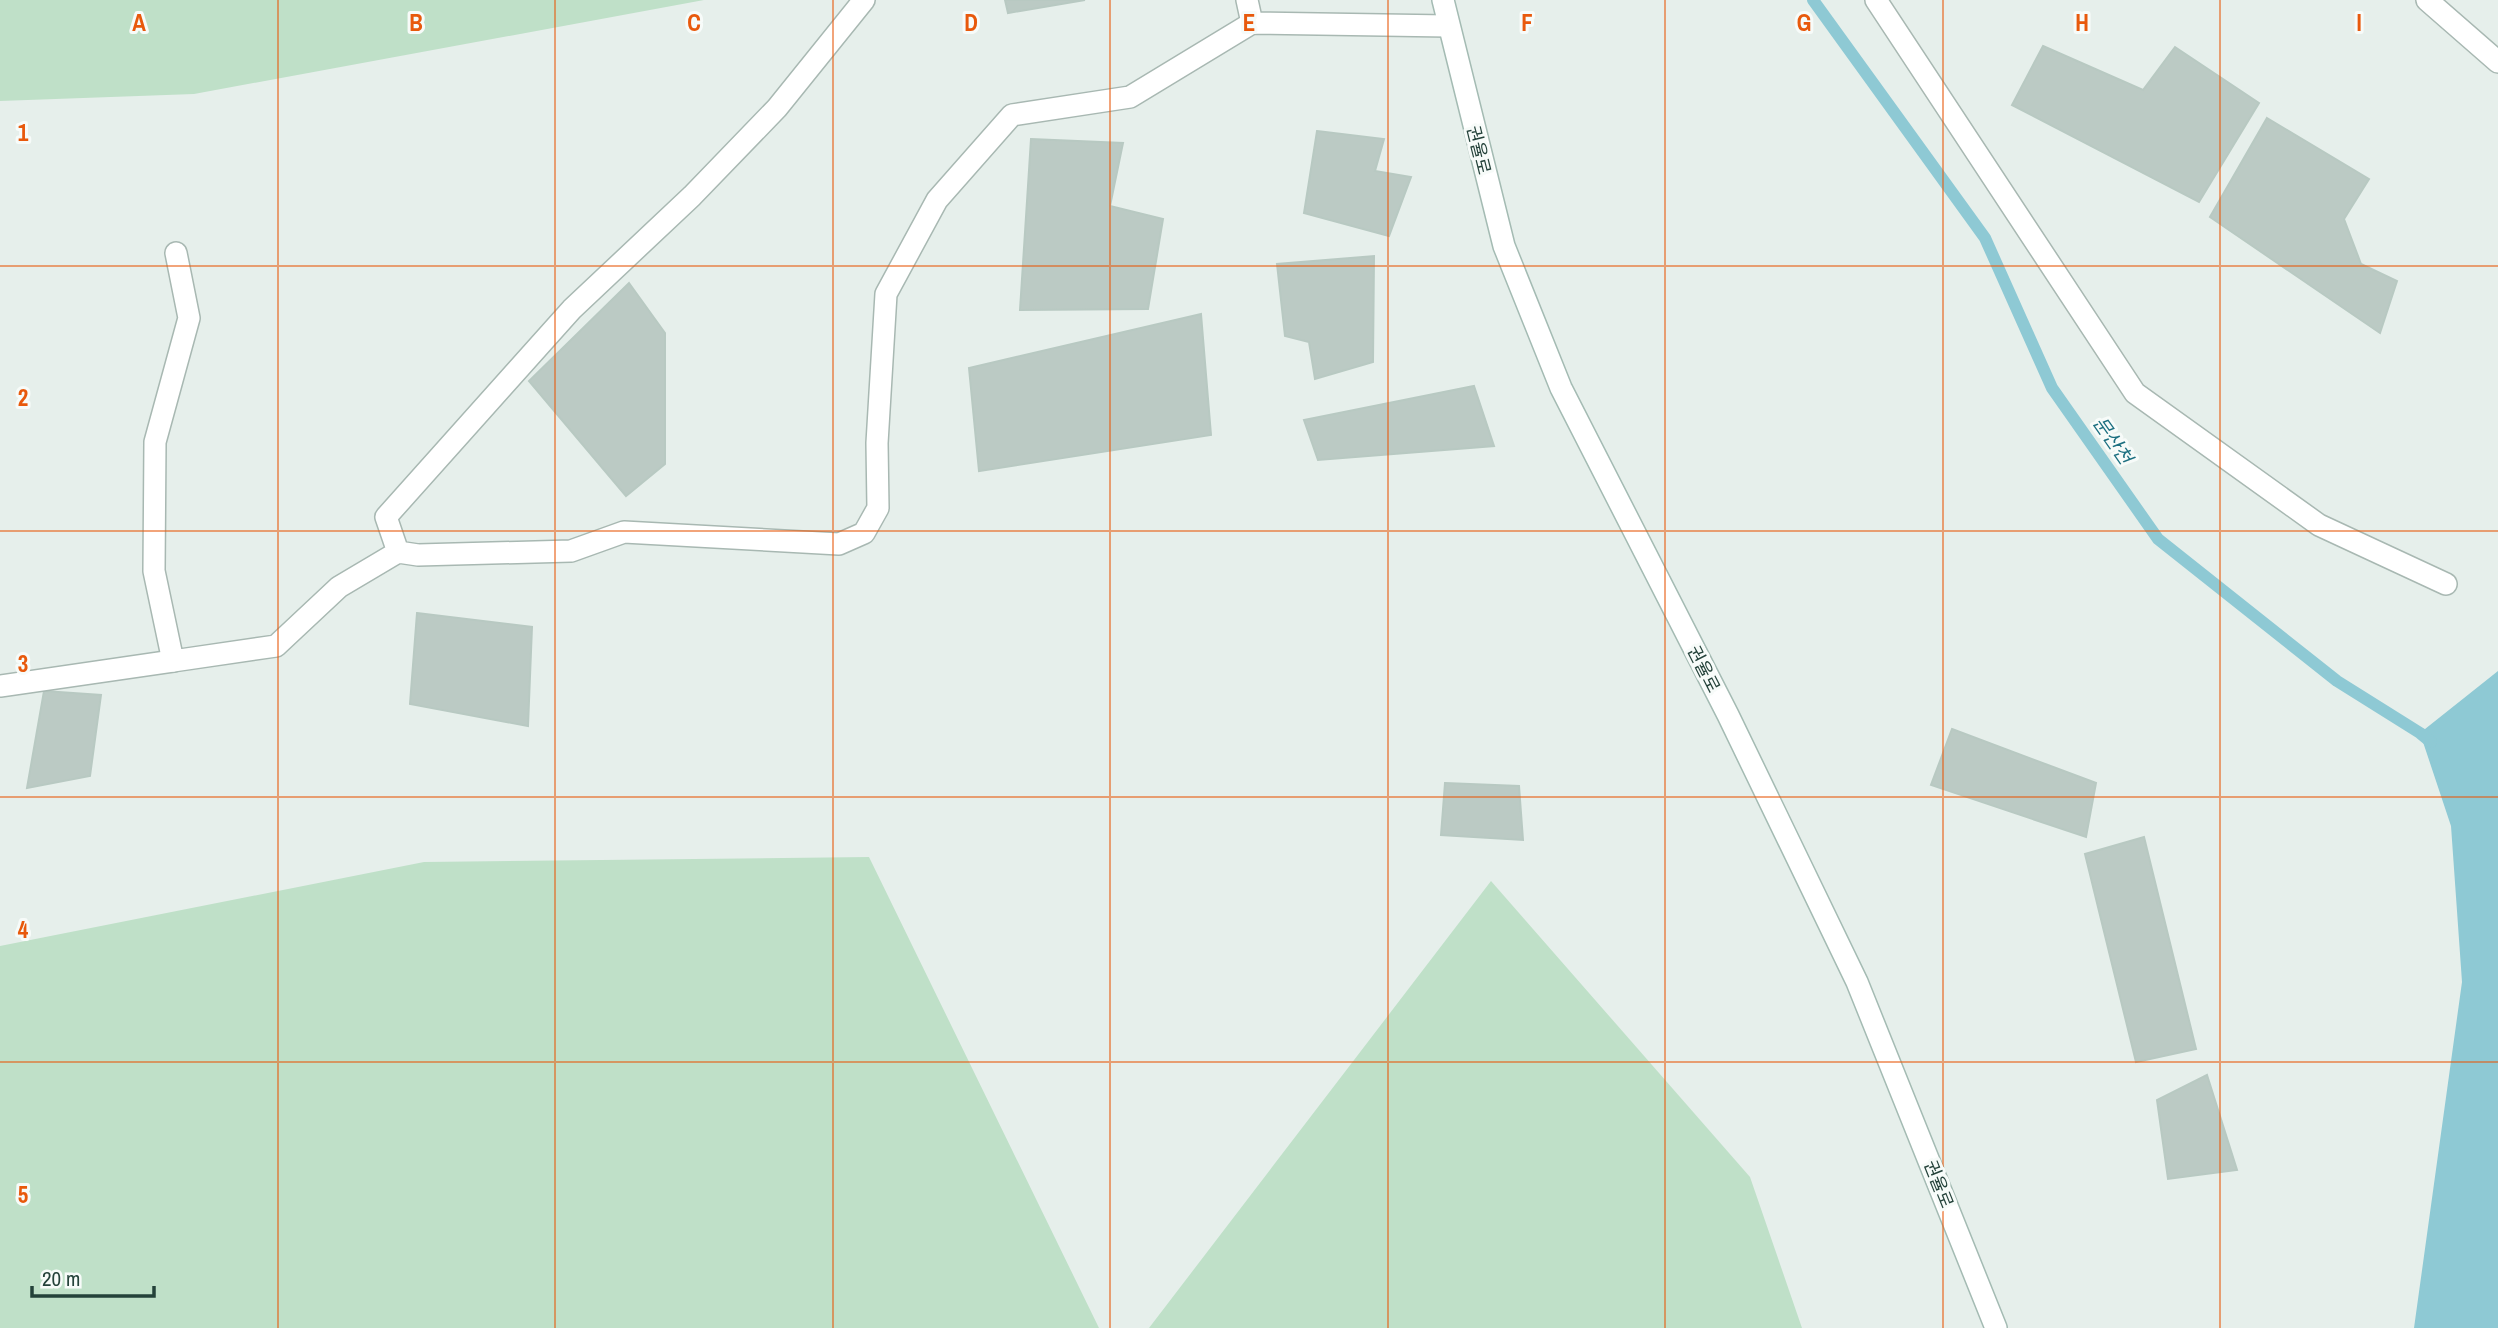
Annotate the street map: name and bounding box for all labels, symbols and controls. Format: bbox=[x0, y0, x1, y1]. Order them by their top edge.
text: A bbox=[132, 7, 146, 38]
text: B bbox=[409, 7, 423, 38]
text: C bbox=[687, 7, 701, 38]
text: D bbox=[964, 7, 978, 38]
text: E bbox=[1243, 7, 1255, 38]
text: F bbox=[1521, 7, 1533, 38]
text: G bbox=[1797, 7, 1811, 38]
text: H bbox=[2075, 7, 2089, 38]
text: I bbox=[2356, 7, 2362, 38]
text: 1 bbox=[18, 117, 29, 148]
street label: 권율로 bbox=[1461, 123, 1497, 177]
text: 2 bbox=[18, 382, 28, 413]
water label: 문산천 bbox=[2087, 411, 2140, 470]
street label: 권율로 bbox=[1682, 641, 1726, 697]
text: 3 bbox=[18, 648, 28, 679]
text: 4 bbox=[18, 914, 29, 945]
street label: 권율로 bbox=[1918, 1156, 1960, 1212]
text: 5 bbox=[18, 1179, 28, 1210]
scale bar bbox=[32, 1254, 154, 1298]
text: 20 m bbox=[42, 1264, 80, 1293]

